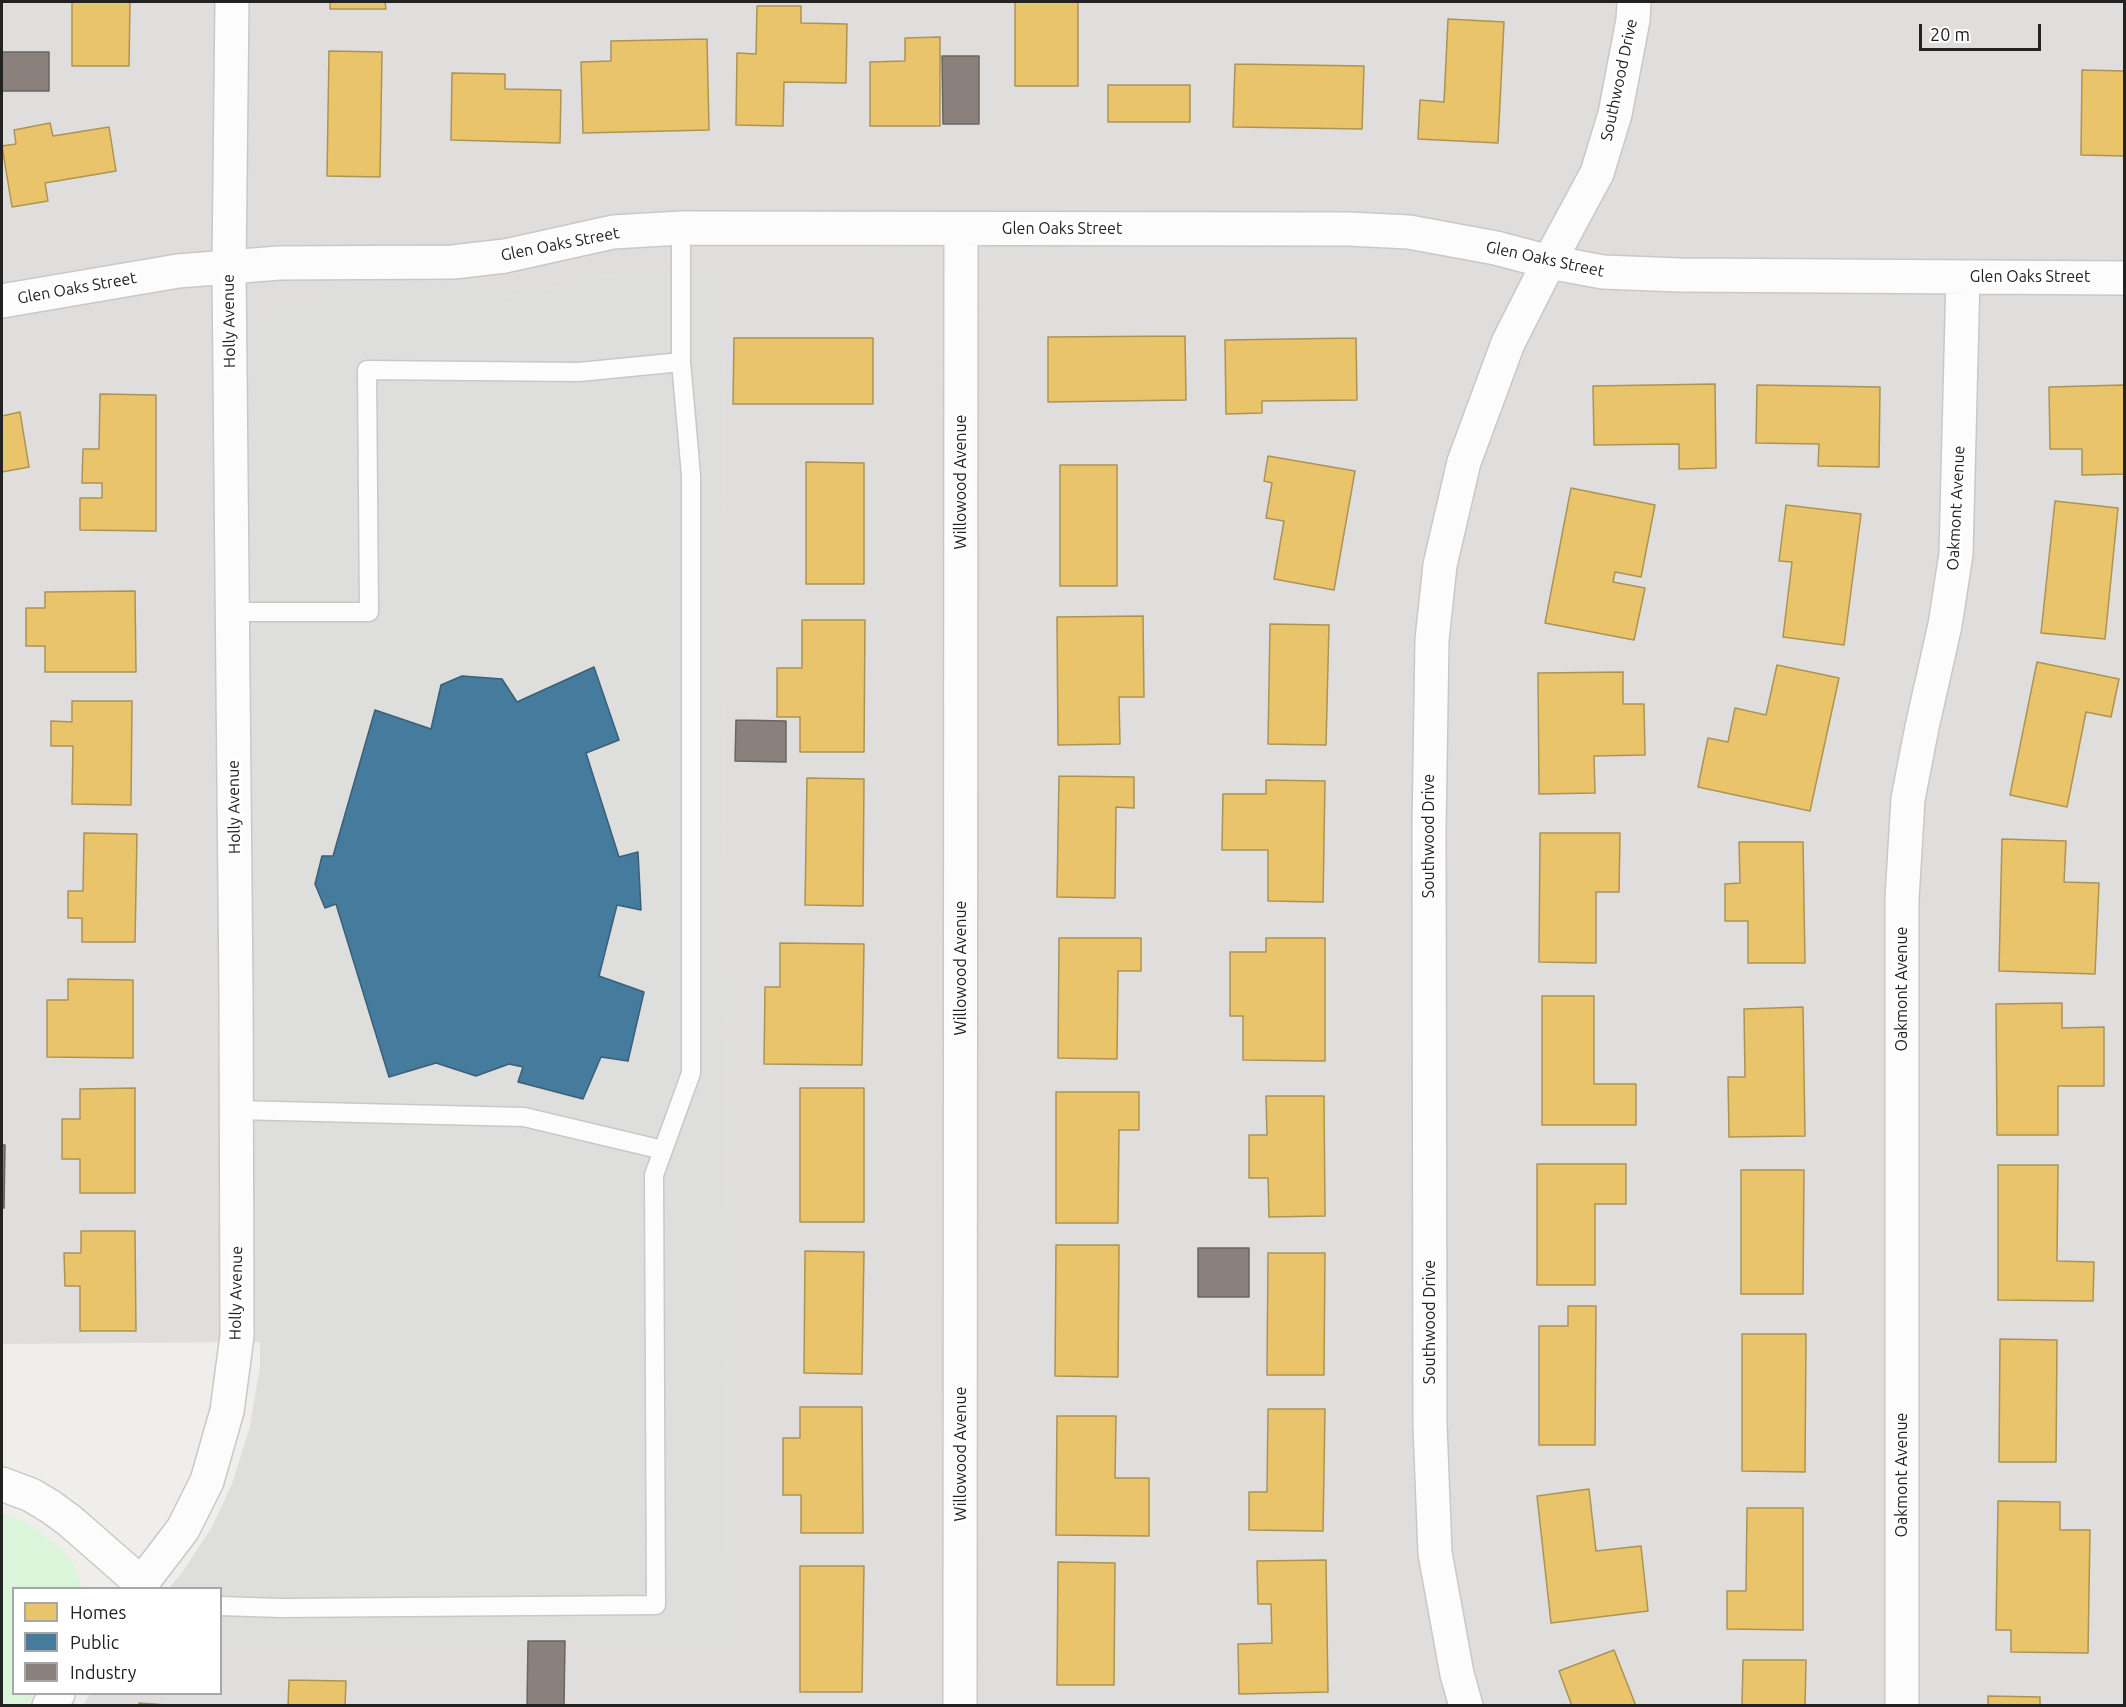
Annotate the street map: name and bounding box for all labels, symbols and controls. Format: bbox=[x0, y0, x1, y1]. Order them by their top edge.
scale bar bbox=[1922, 12, 2044, 50]
street label: Southwood Drive bbox=[1597, 17, 1641, 143]
text: 20 m bbox=[1930, 24, 1970, 44]
street label: Glen Oaks Street bbox=[1002, 219, 1122, 239]
street label: Glen Oaks Street bbox=[499, 223, 621, 265]
street label: Glen Oaks Street bbox=[1484, 237, 1606, 281]
street label: Glen Oaks Street bbox=[1970, 267, 2090, 287]
street label: Glen Oaks Street bbox=[16, 268, 138, 308]
street label: Holly Avenue bbox=[219, 274, 239, 368]
street label: Willowood Avenue bbox=[951, 415, 971, 549]
street label: Oakmont Avenue bbox=[1943, 445, 1969, 571]
street label: Holly Avenue bbox=[224, 760, 244, 854]
street label: Southwood Drive bbox=[1419, 774, 1439, 898]
street label: Willowood Avenue bbox=[951, 901, 971, 1035]
street label: Oakmont Avenue bbox=[1892, 927, 1912, 1051]
street label: Holly Avenue bbox=[226, 1246, 246, 1340]
street label: Southwood Drive bbox=[1420, 1260, 1440, 1384]
street label: Willowood Avenue bbox=[951, 1387, 971, 1521]
street label: Oakmont Avenue bbox=[1892, 1413, 1912, 1537]
legend bbox=[12, 1587, 222, 1695]
text: Homes bbox=[70, 1602, 126, 1622]
text: Public bbox=[70, 1632, 119, 1652]
text: Industry bbox=[70, 1662, 136, 1682]

